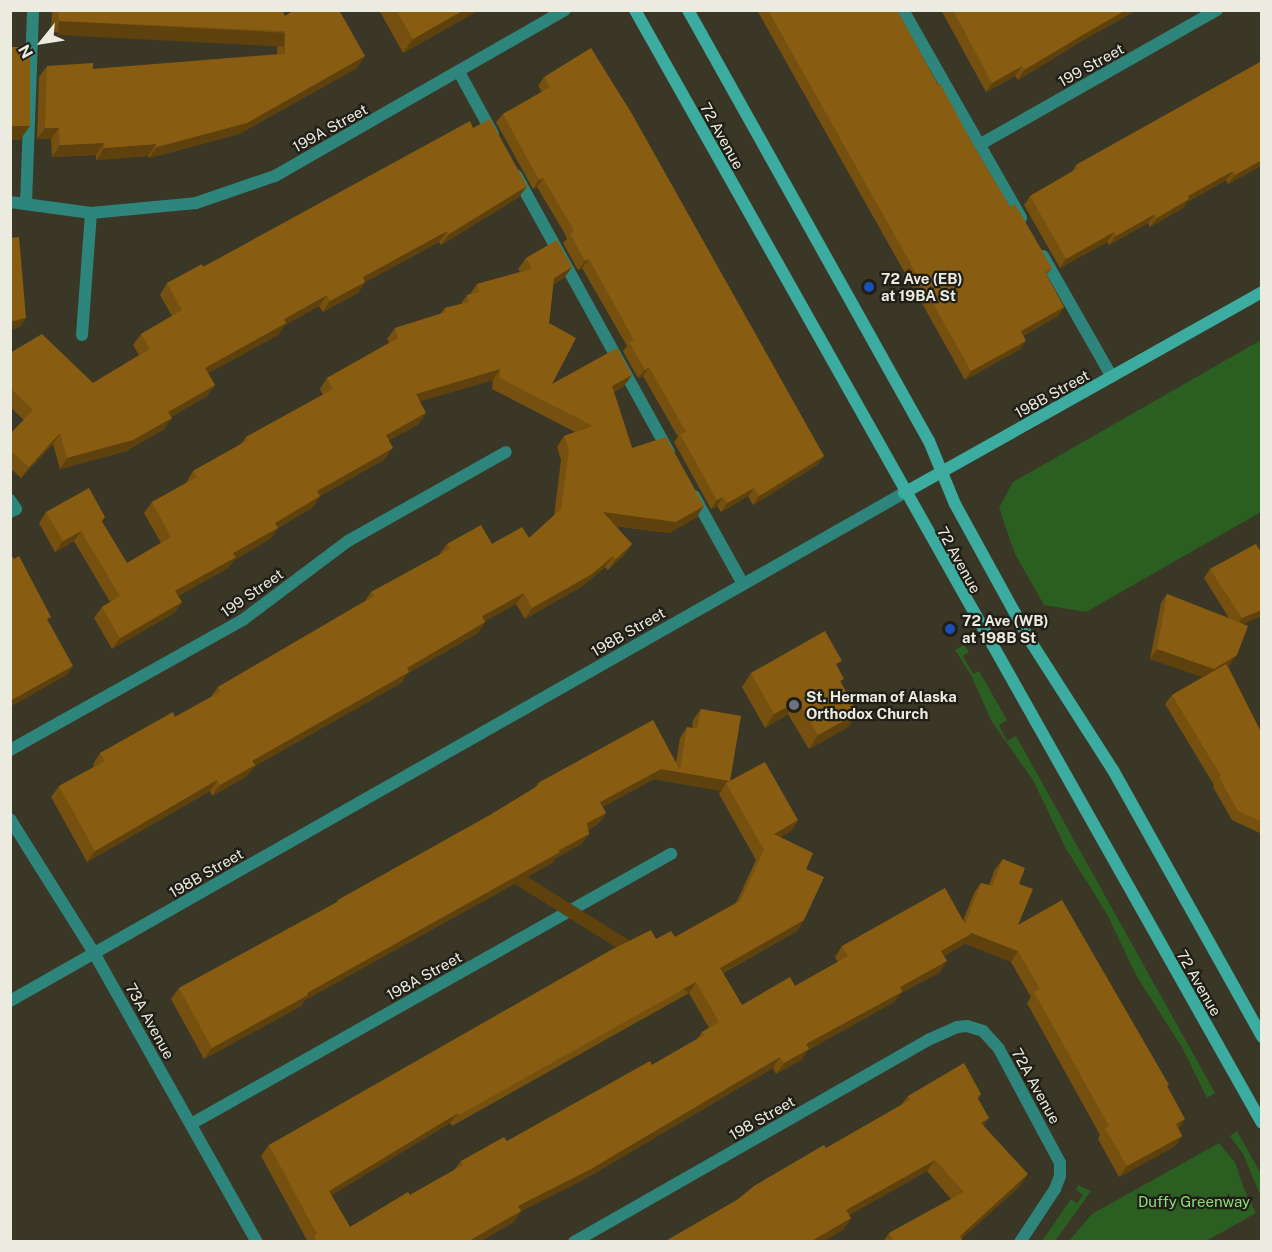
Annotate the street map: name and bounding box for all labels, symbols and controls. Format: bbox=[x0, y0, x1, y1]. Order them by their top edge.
north arrow bbox=[12, 12, 72, 72]
street label: 199 Street bbox=[1055, 40, 1127, 90]
text: N bbox=[15, 41, 37, 61]
street label: 199A Street bbox=[289, 100, 371, 156]
street label: 72 Avenue bbox=[696, 100, 748, 172]
place label: 72 Ave (EB) at 19BA St bbox=[881, 269, 963, 304]
marker: 72 Ave (EB) at 19BA St bbox=[862, 280, 876, 294]
street label: 198B Street bbox=[1012, 366, 1092, 422]
street label: 72 Avenue bbox=[933, 524, 985, 596]
street label: 199 Street bbox=[217, 565, 287, 621]
street label: 198B Street bbox=[588, 604, 668, 660]
place label: 72 Ave (WB) at 198B St bbox=[962, 611, 1049, 646]
marker: 72 Ave (WB) at 198B St bbox=[943, 622, 957, 636]
place label: St. Herman of Alaska Orthodox Church bbox=[806, 687, 957, 722]
marker: St. Herman of Alaska Orthodox Church bbox=[787, 698, 801, 712]
street label: 198B Street bbox=[166, 845, 246, 901]
street label: 72 Avenue bbox=[1173, 947, 1225, 1019]
street label: 198A Street bbox=[383, 948, 465, 1004]
street label: 73A Avenue bbox=[122, 980, 178, 1062]
street label: 72A Avenue bbox=[1008, 1045, 1064, 1127]
street label: 198 Street bbox=[726, 1092, 798, 1144]
park label: Duffy Greenway bbox=[1138, 1193, 1250, 1211]

